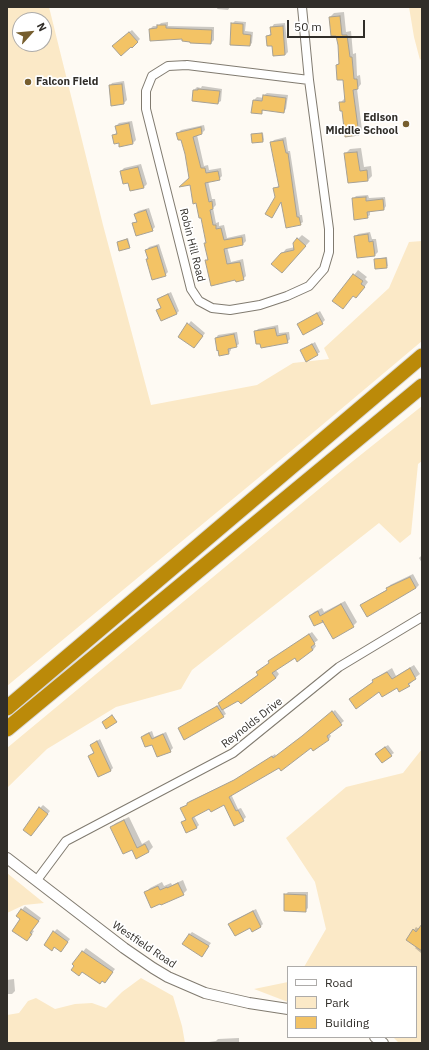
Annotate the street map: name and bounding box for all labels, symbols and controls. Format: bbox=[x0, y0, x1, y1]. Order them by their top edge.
north arrow bbox=[12, 12, 52, 52]
scale bar bbox=[289, 12, 367, 38]
text: 50 m bbox=[294, 19, 322, 34]
text: N bbox=[34, 20, 50, 34]
place label: Falcon Field bbox=[36, 75, 98, 89]
marker: Falcon Field bbox=[23, 77, 33, 87]
place label: Edison Middle School bbox=[326, 111, 398, 137]
marker: Edison Middle School bbox=[401, 119, 411, 129]
street label: Robin Hill Road bbox=[176, 207, 208, 283]
street label: Reynolds Drive bbox=[219, 695, 285, 751]
street label: Westfield Road bbox=[110, 919, 178, 971]
legend bbox=[287, 966, 417, 1038]
text: Road bbox=[325, 975, 353, 990]
text: Park bbox=[325, 995, 349, 1010]
text: Building bbox=[325, 1015, 369, 1030]

